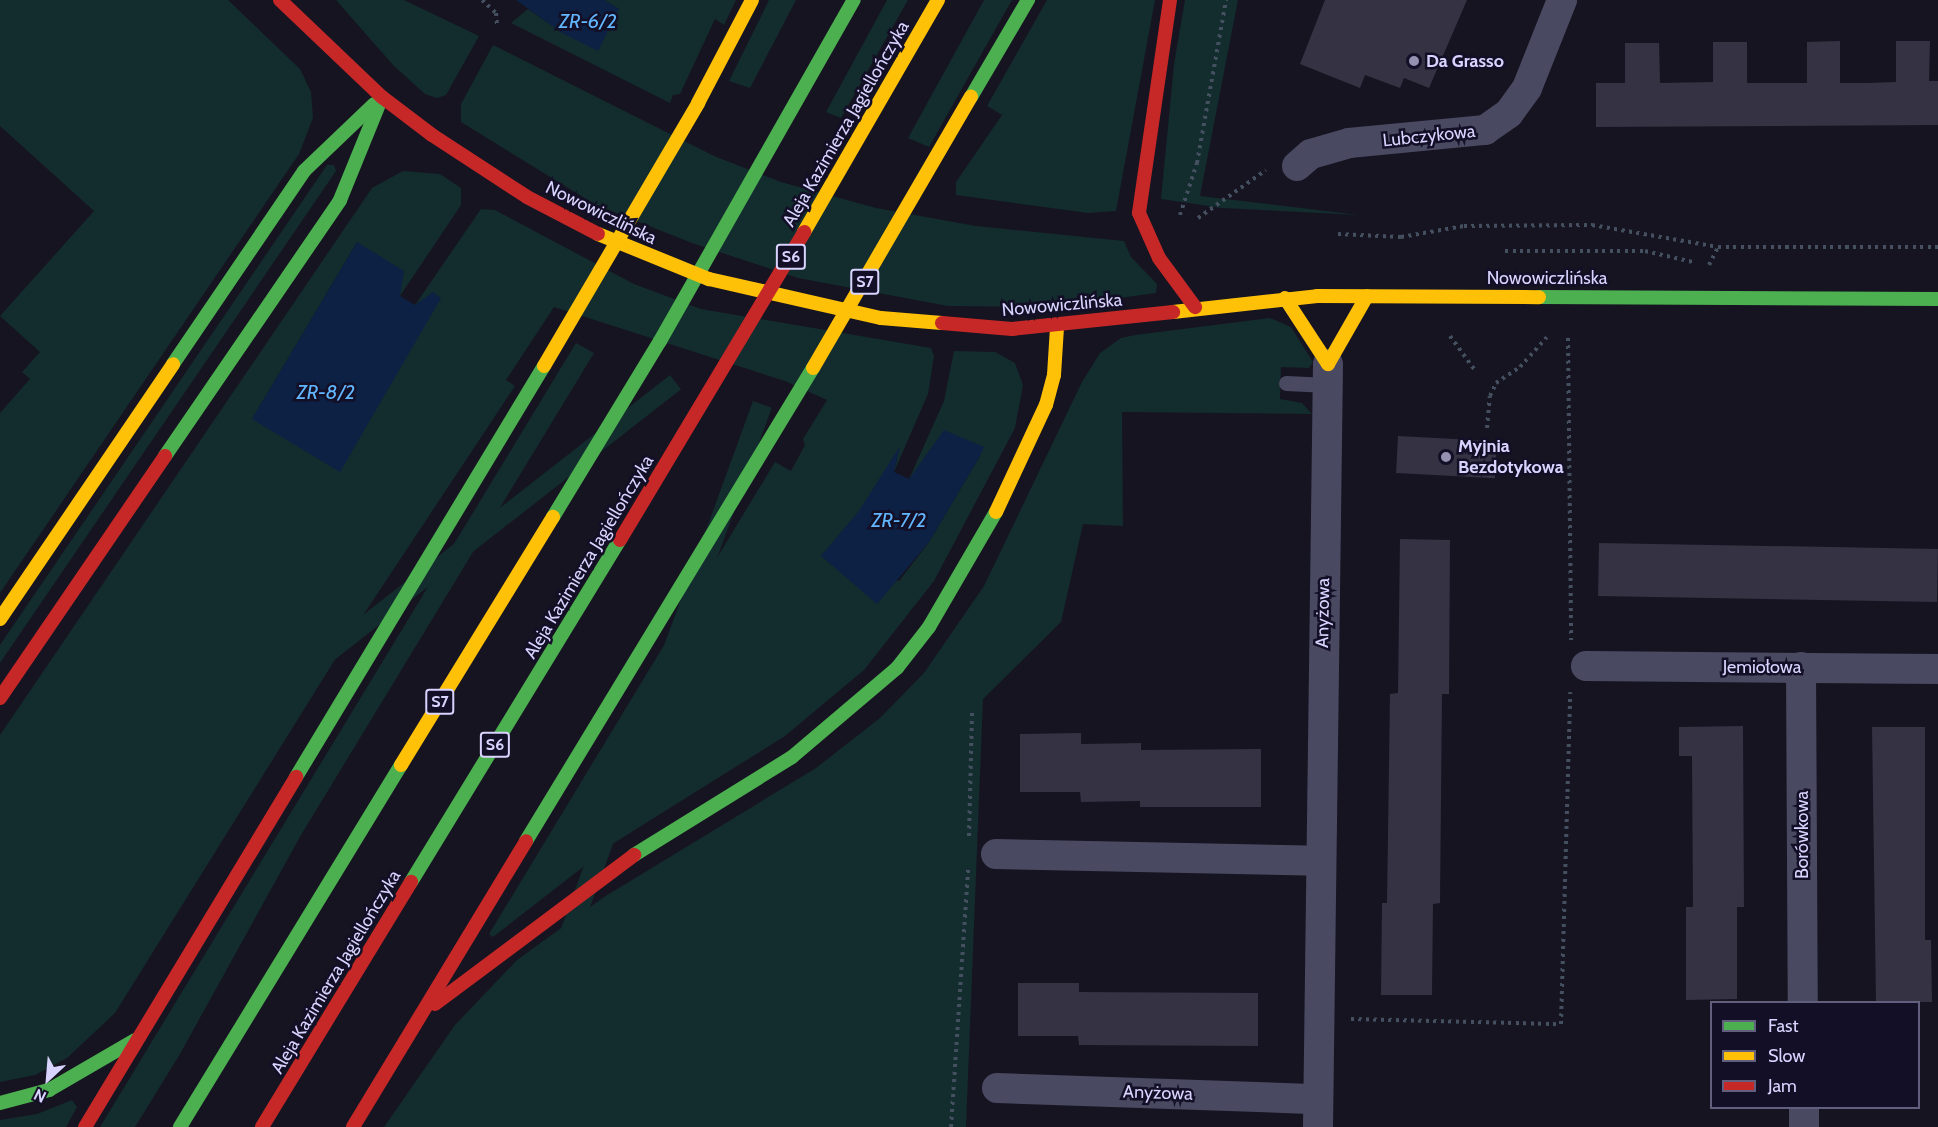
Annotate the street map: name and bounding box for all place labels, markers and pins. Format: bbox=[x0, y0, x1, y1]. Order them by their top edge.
place label: Da Grasso bbox=[1426, 50, 1504, 72]
marker: Da Grasso bbox=[1407, 54, 1421, 68]
place label: Myjnia Bezdotykowa bbox=[1458, 436, 1564, 478]
marker: Myjnia Bezdotykowa bbox=[1439, 450, 1453, 464]

